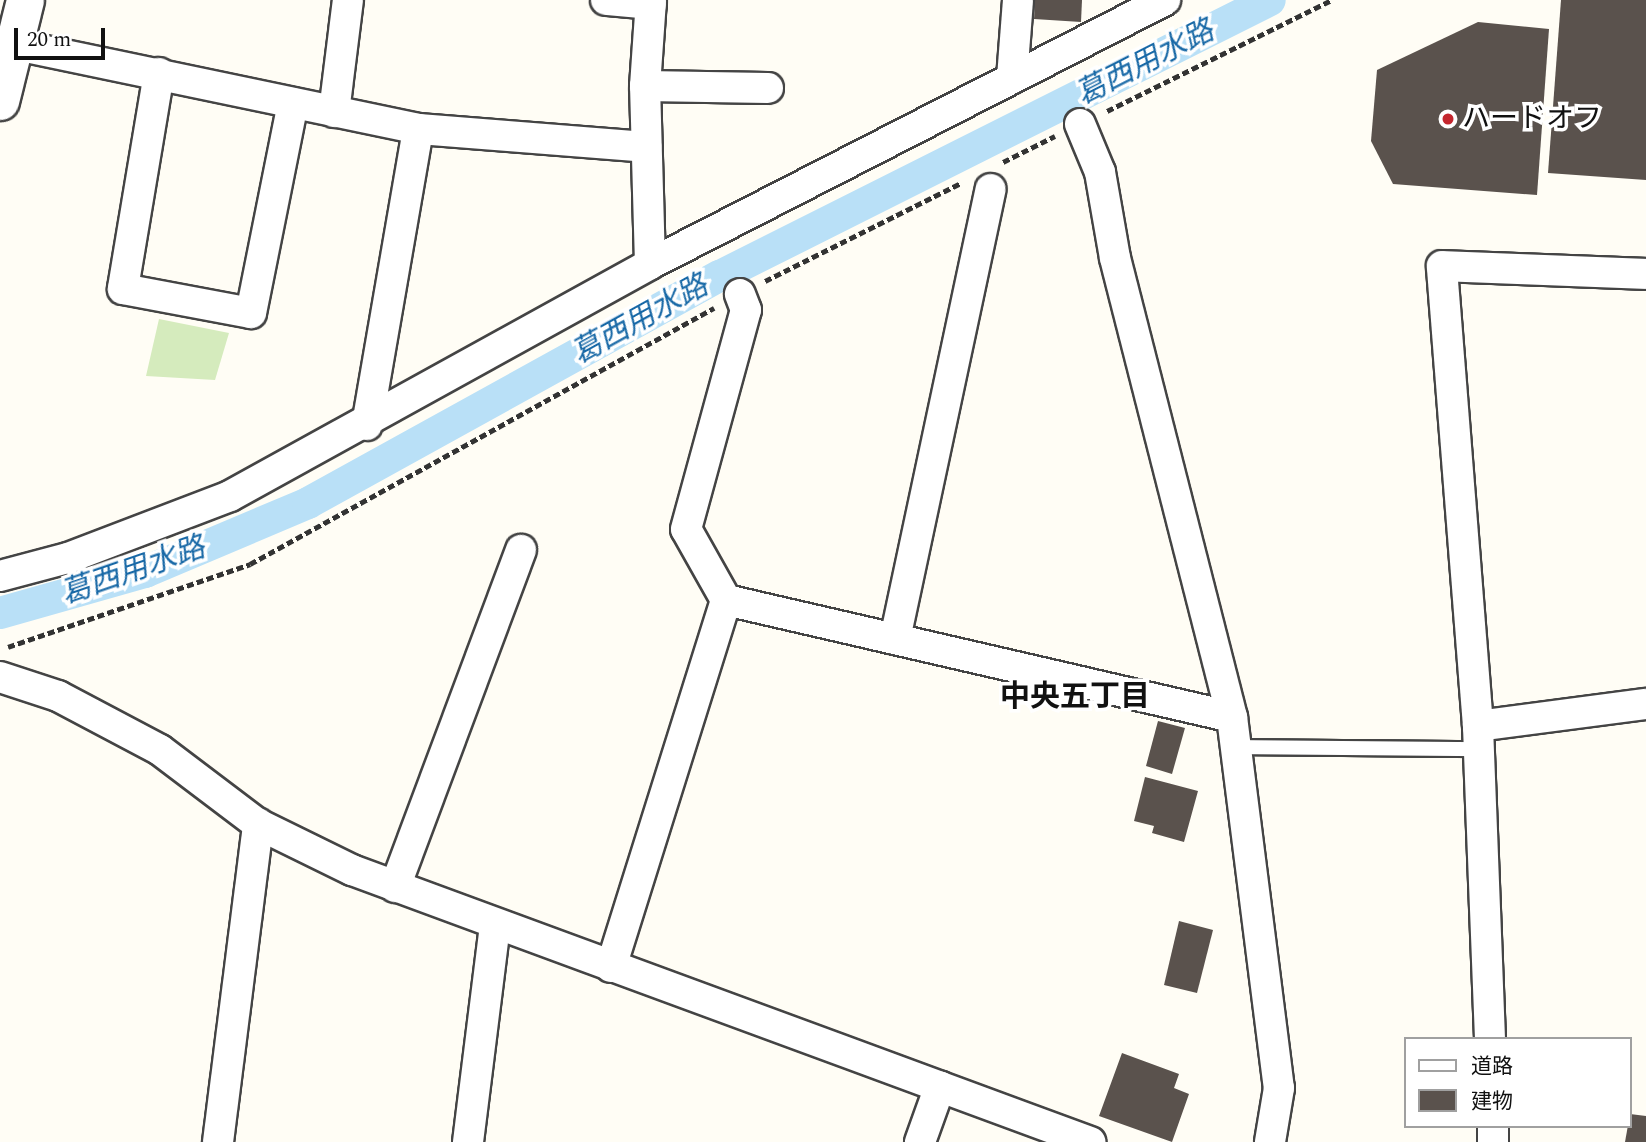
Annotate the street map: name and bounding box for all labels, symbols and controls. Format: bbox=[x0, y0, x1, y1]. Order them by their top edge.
water label: 葛西用水路 bbox=[1070, 13, 1220, 113]
scale bar bbox=[18, 14, 108, 58]
text: 20 m bbox=[27, 24, 71, 56]
place label: ハードオフ bbox=[1462, 102, 1602, 136]
marker: ハードオフ bbox=[1440, 111, 1456, 127]
water label: 葛西用水路 bbox=[566, 268, 714, 372]
water label: 葛西用水路 bbox=[56, 530, 210, 612]
district label: 中央五丁目 bbox=[1000, 679, 1150, 715]
legend bbox=[1404, 1037, 1632, 1128]
text: 道路 bbox=[1471, 1051, 1513, 1083]
text: 建物 bbox=[1471, 1086, 1513, 1118]

